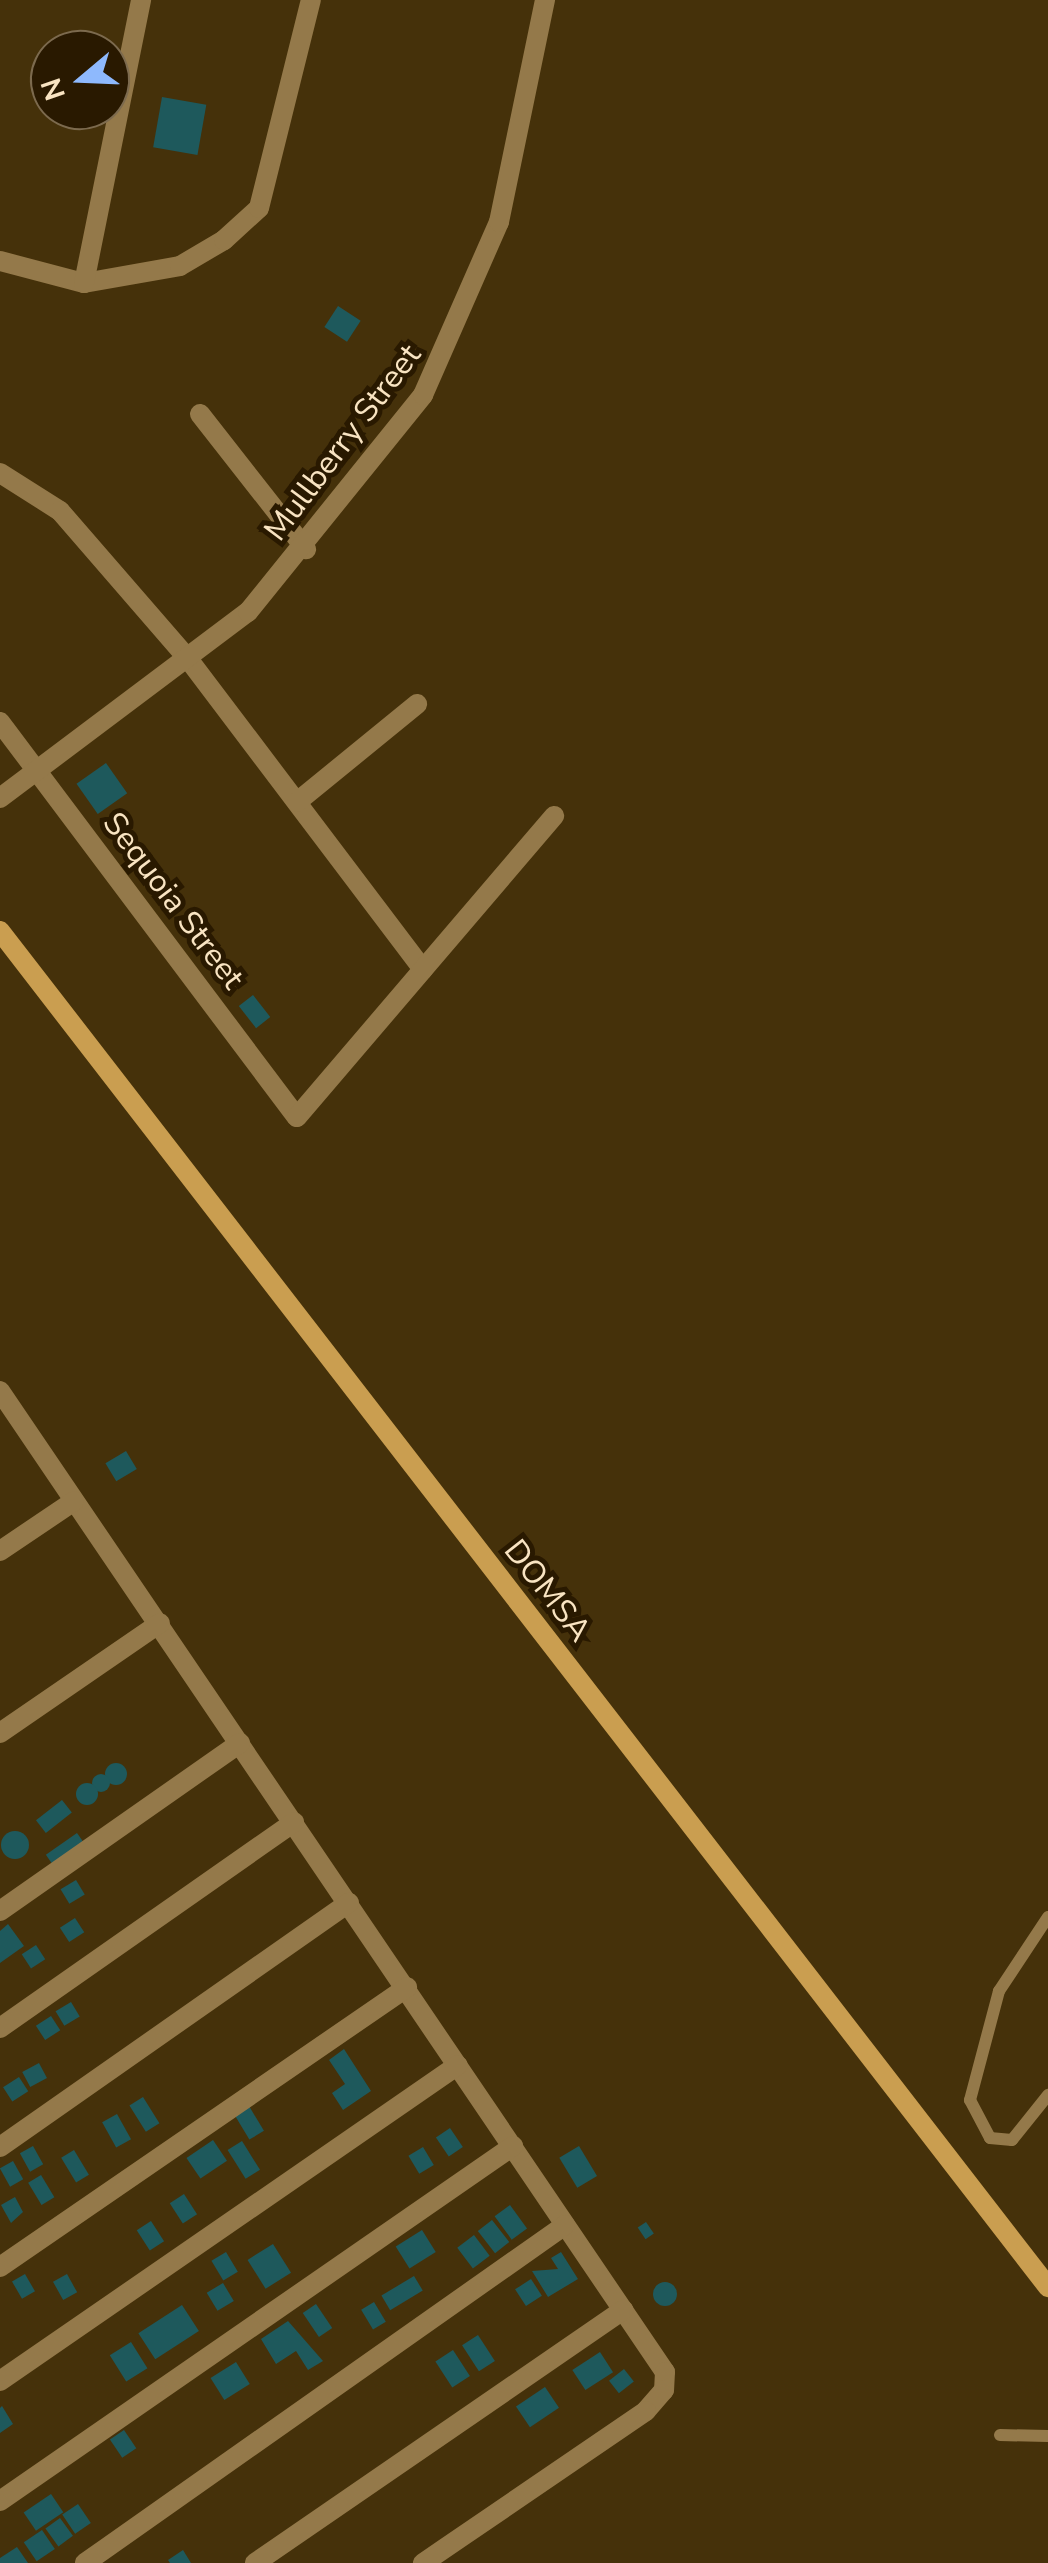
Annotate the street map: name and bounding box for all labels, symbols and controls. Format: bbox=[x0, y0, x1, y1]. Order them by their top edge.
north arrow bbox=[30, 30, 130, 130]
text: N bbox=[32, 73, 75, 105]
street label: Mullberry Street bbox=[257, 337, 429, 549]
street label: Sequoia Street bbox=[94, 805, 252, 997]
street label: DOMSA bbox=[495, 1532, 599, 1650]

